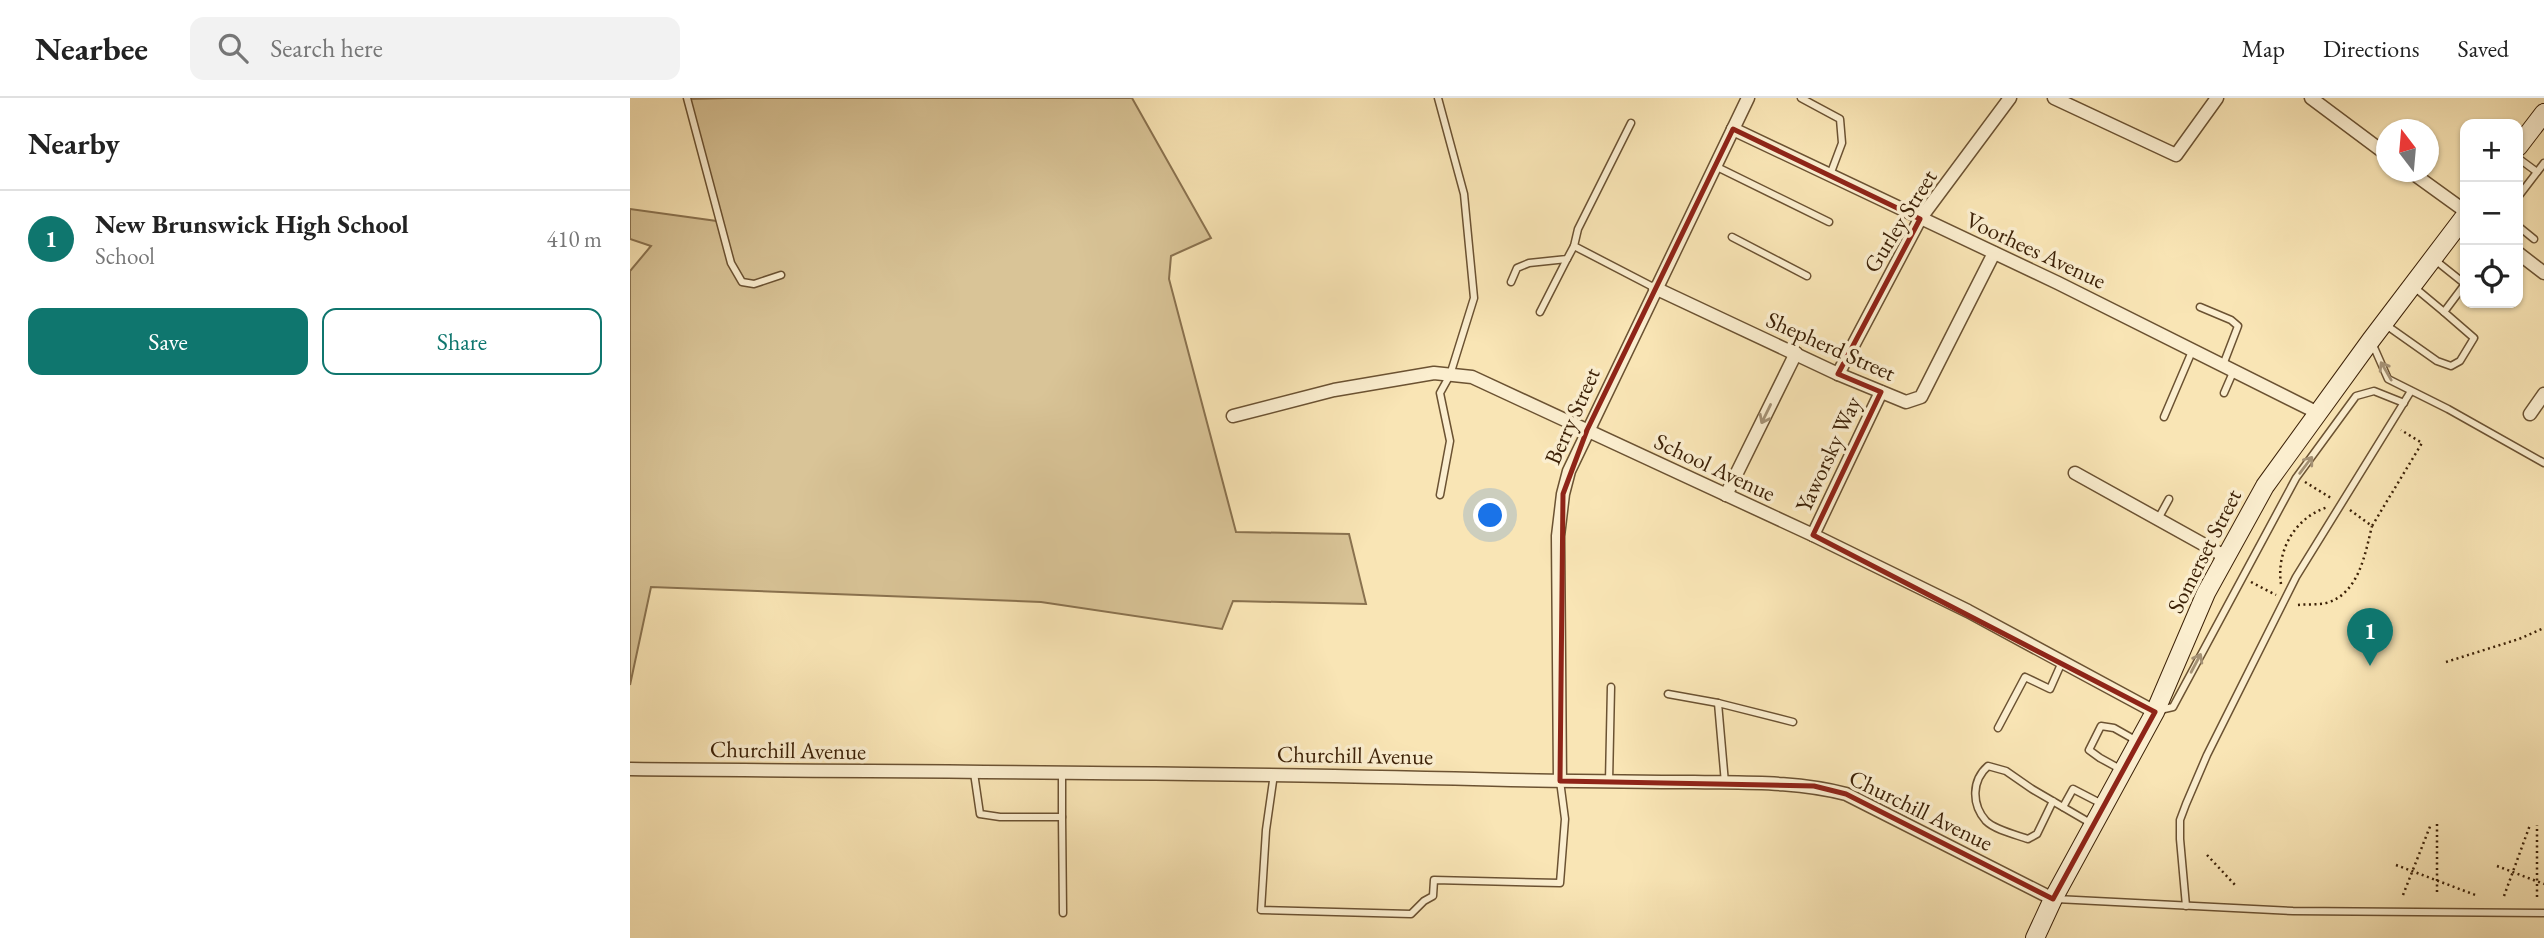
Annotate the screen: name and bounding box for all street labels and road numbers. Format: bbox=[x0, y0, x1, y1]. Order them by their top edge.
street label: Gurley Street bbox=[1856, 163, 1944, 278]
street label: Voorhees Avenue bbox=[1961, 204, 2111, 296]
street label: Shepherd Street bbox=[1762, 304, 1901, 388]
street label: Berry Street bbox=[1537, 362, 1607, 469]
street label: Yaworsky Way bbox=[1788, 390, 1868, 517]
street label: School Avenue bbox=[1650, 426, 1780, 508]
street label: Somerset Street bbox=[2160, 483, 2248, 618]
street label: Churchill Avenue bbox=[710, 734, 867, 766]
street label: Churchill Avenue bbox=[1277, 739, 1434, 771]
street label: Churchill Avenue bbox=[1844, 762, 1998, 858]

